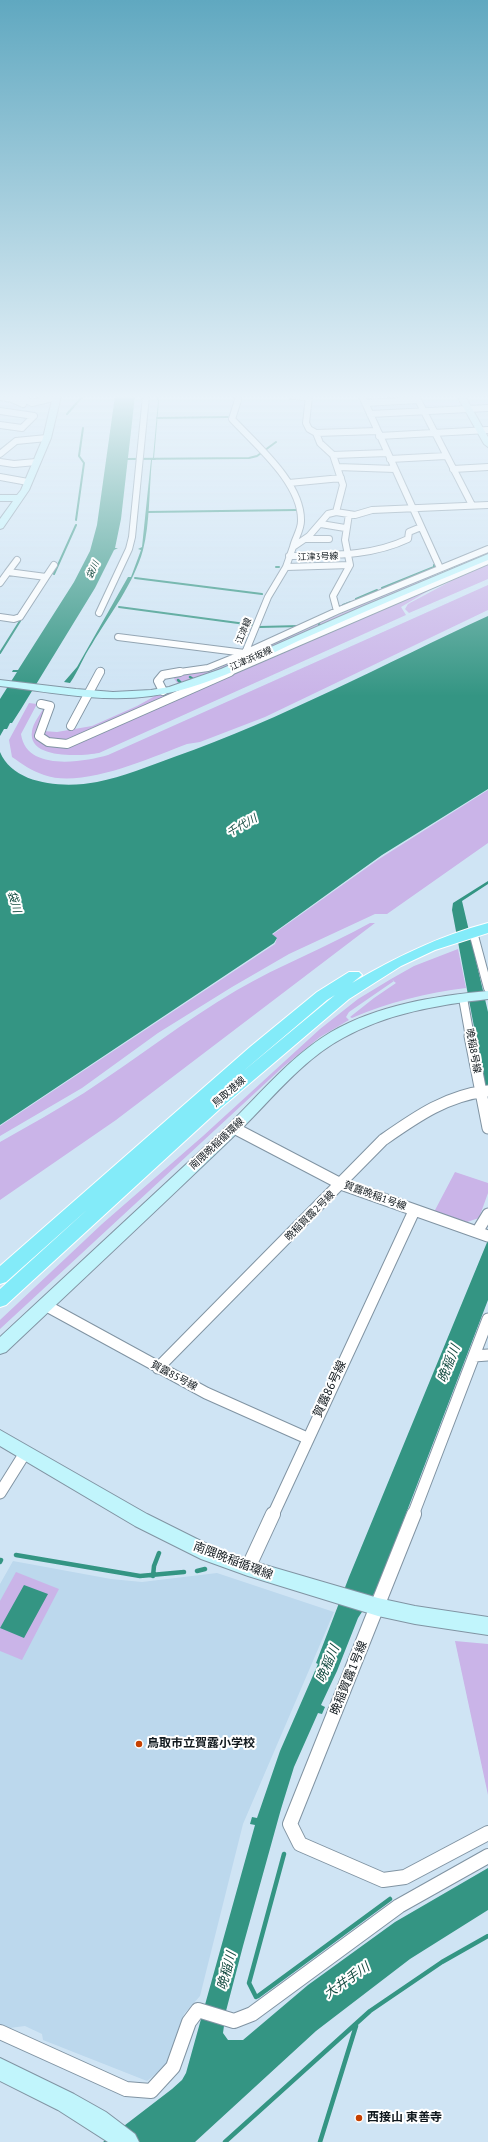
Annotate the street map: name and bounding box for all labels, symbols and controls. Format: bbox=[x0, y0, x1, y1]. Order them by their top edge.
street label: 江津3号線 bbox=[297, 551, 339, 563]
water label: 袋川 bbox=[84, 560, 102, 580]
street label: 江津線 bbox=[234, 616, 254, 646]
street label: 江津浜坂線 bbox=[228, 645, 274, 673]
water label: 千代川 bbox=[224, 812, 260, 840]
water label: 袋川 bbox=[5, 890, 23, 914]
street label: 晩稲8号線 bbox=[463, 1028, 483, 1074]
street label: 鳥取港線 bbox=[210, 1074, 248, 1110]
street label: 南隈晩稲循環線 bbox=[187, 1116, 247, 1172]
street label: 賀露晩稲1号線 bbox=[342, 1179, 408, 1213]
street label: 晩稲賀露2号線 bbox=[283, 1189, 337, 1243]
water label: 晩稲川 bbox=[434, 1343, 464, 1385]
street label: 賀露86号線 bbox=[311, 1358, 349, 1420]
street label: 賀露85号線 bbox=[149, 1359, 199, 1393]
street label: 南隈晩稲循環線 bbox=[191, 1539, 275, 1583]
street label: 晩稲賀露1号線 bbox=[328, 1639, 370, 1717]
water label: 晩稲川 bbox=[313, 1643, 343, 1685]
place label: 鳥取市立賀露小学校 bbox=[147, 1737, 255, 1751]
marker: 鳥取市立賀露小学校 bbox=[134, 1739, 144, 1749]
water label: 晩稲川 bbox=[214, 1950, 240, 1992]
water label: 大井手川 bbox=[321, 1960, 373, 2002]
place label: 西接山 東善寺 bbox=[367, 2111, 442, 2125]
marker: 西接山 東善寺 bbox=[354, 2113, 364, 2123]

